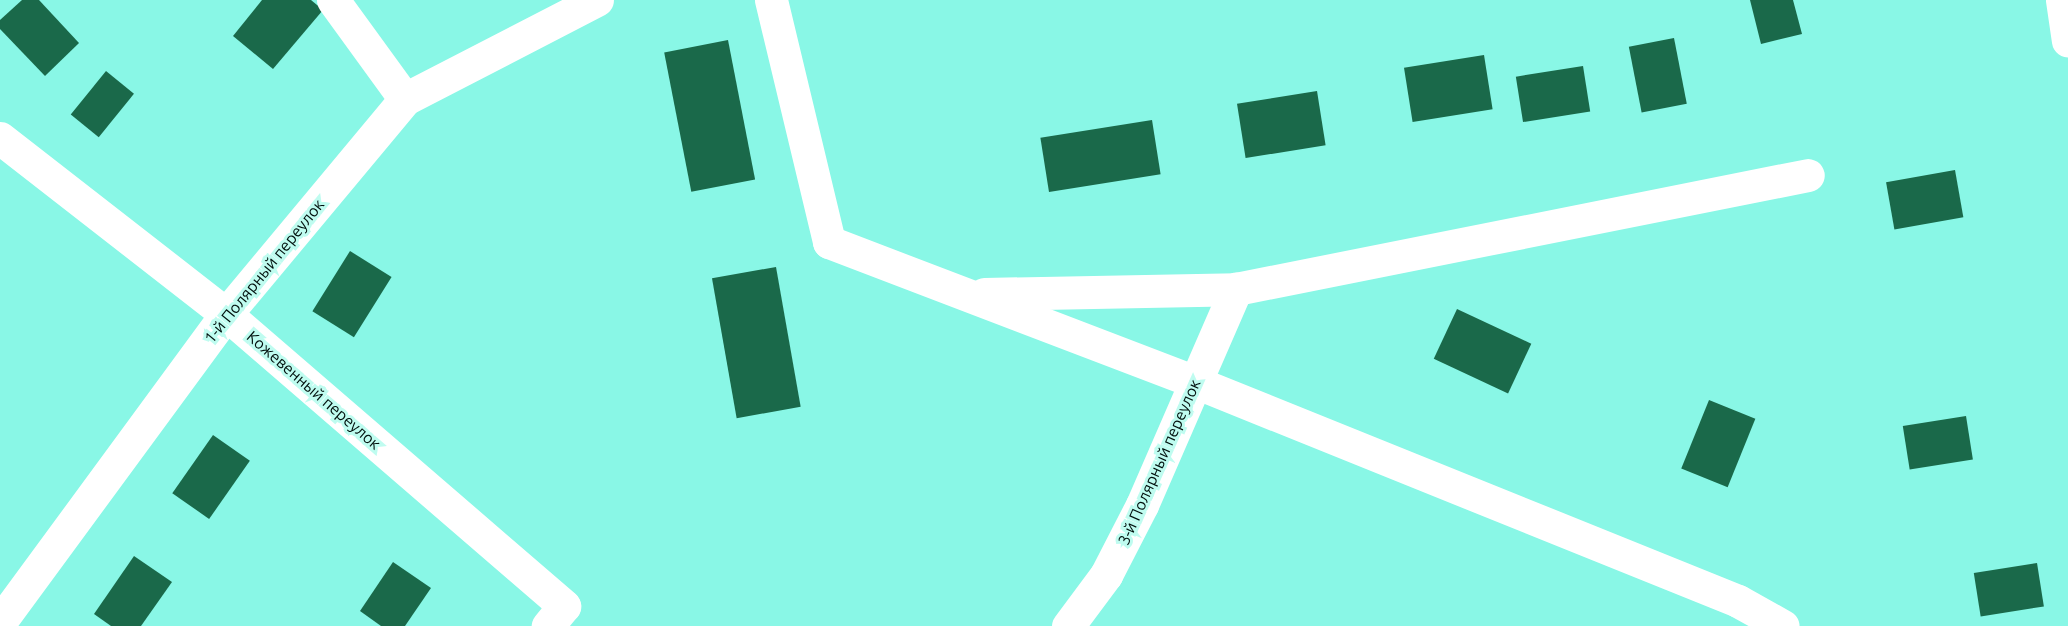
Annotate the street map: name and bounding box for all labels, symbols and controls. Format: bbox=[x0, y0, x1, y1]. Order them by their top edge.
street label: 1-й Полярный переулок bbox=[200, 195, 328, 347]
street label: Кожевенный переулок bbox=[243, 327, 385, 453]
street label: 3-й Полярный переулок bbox=[1114, 376, 1204, 548]

